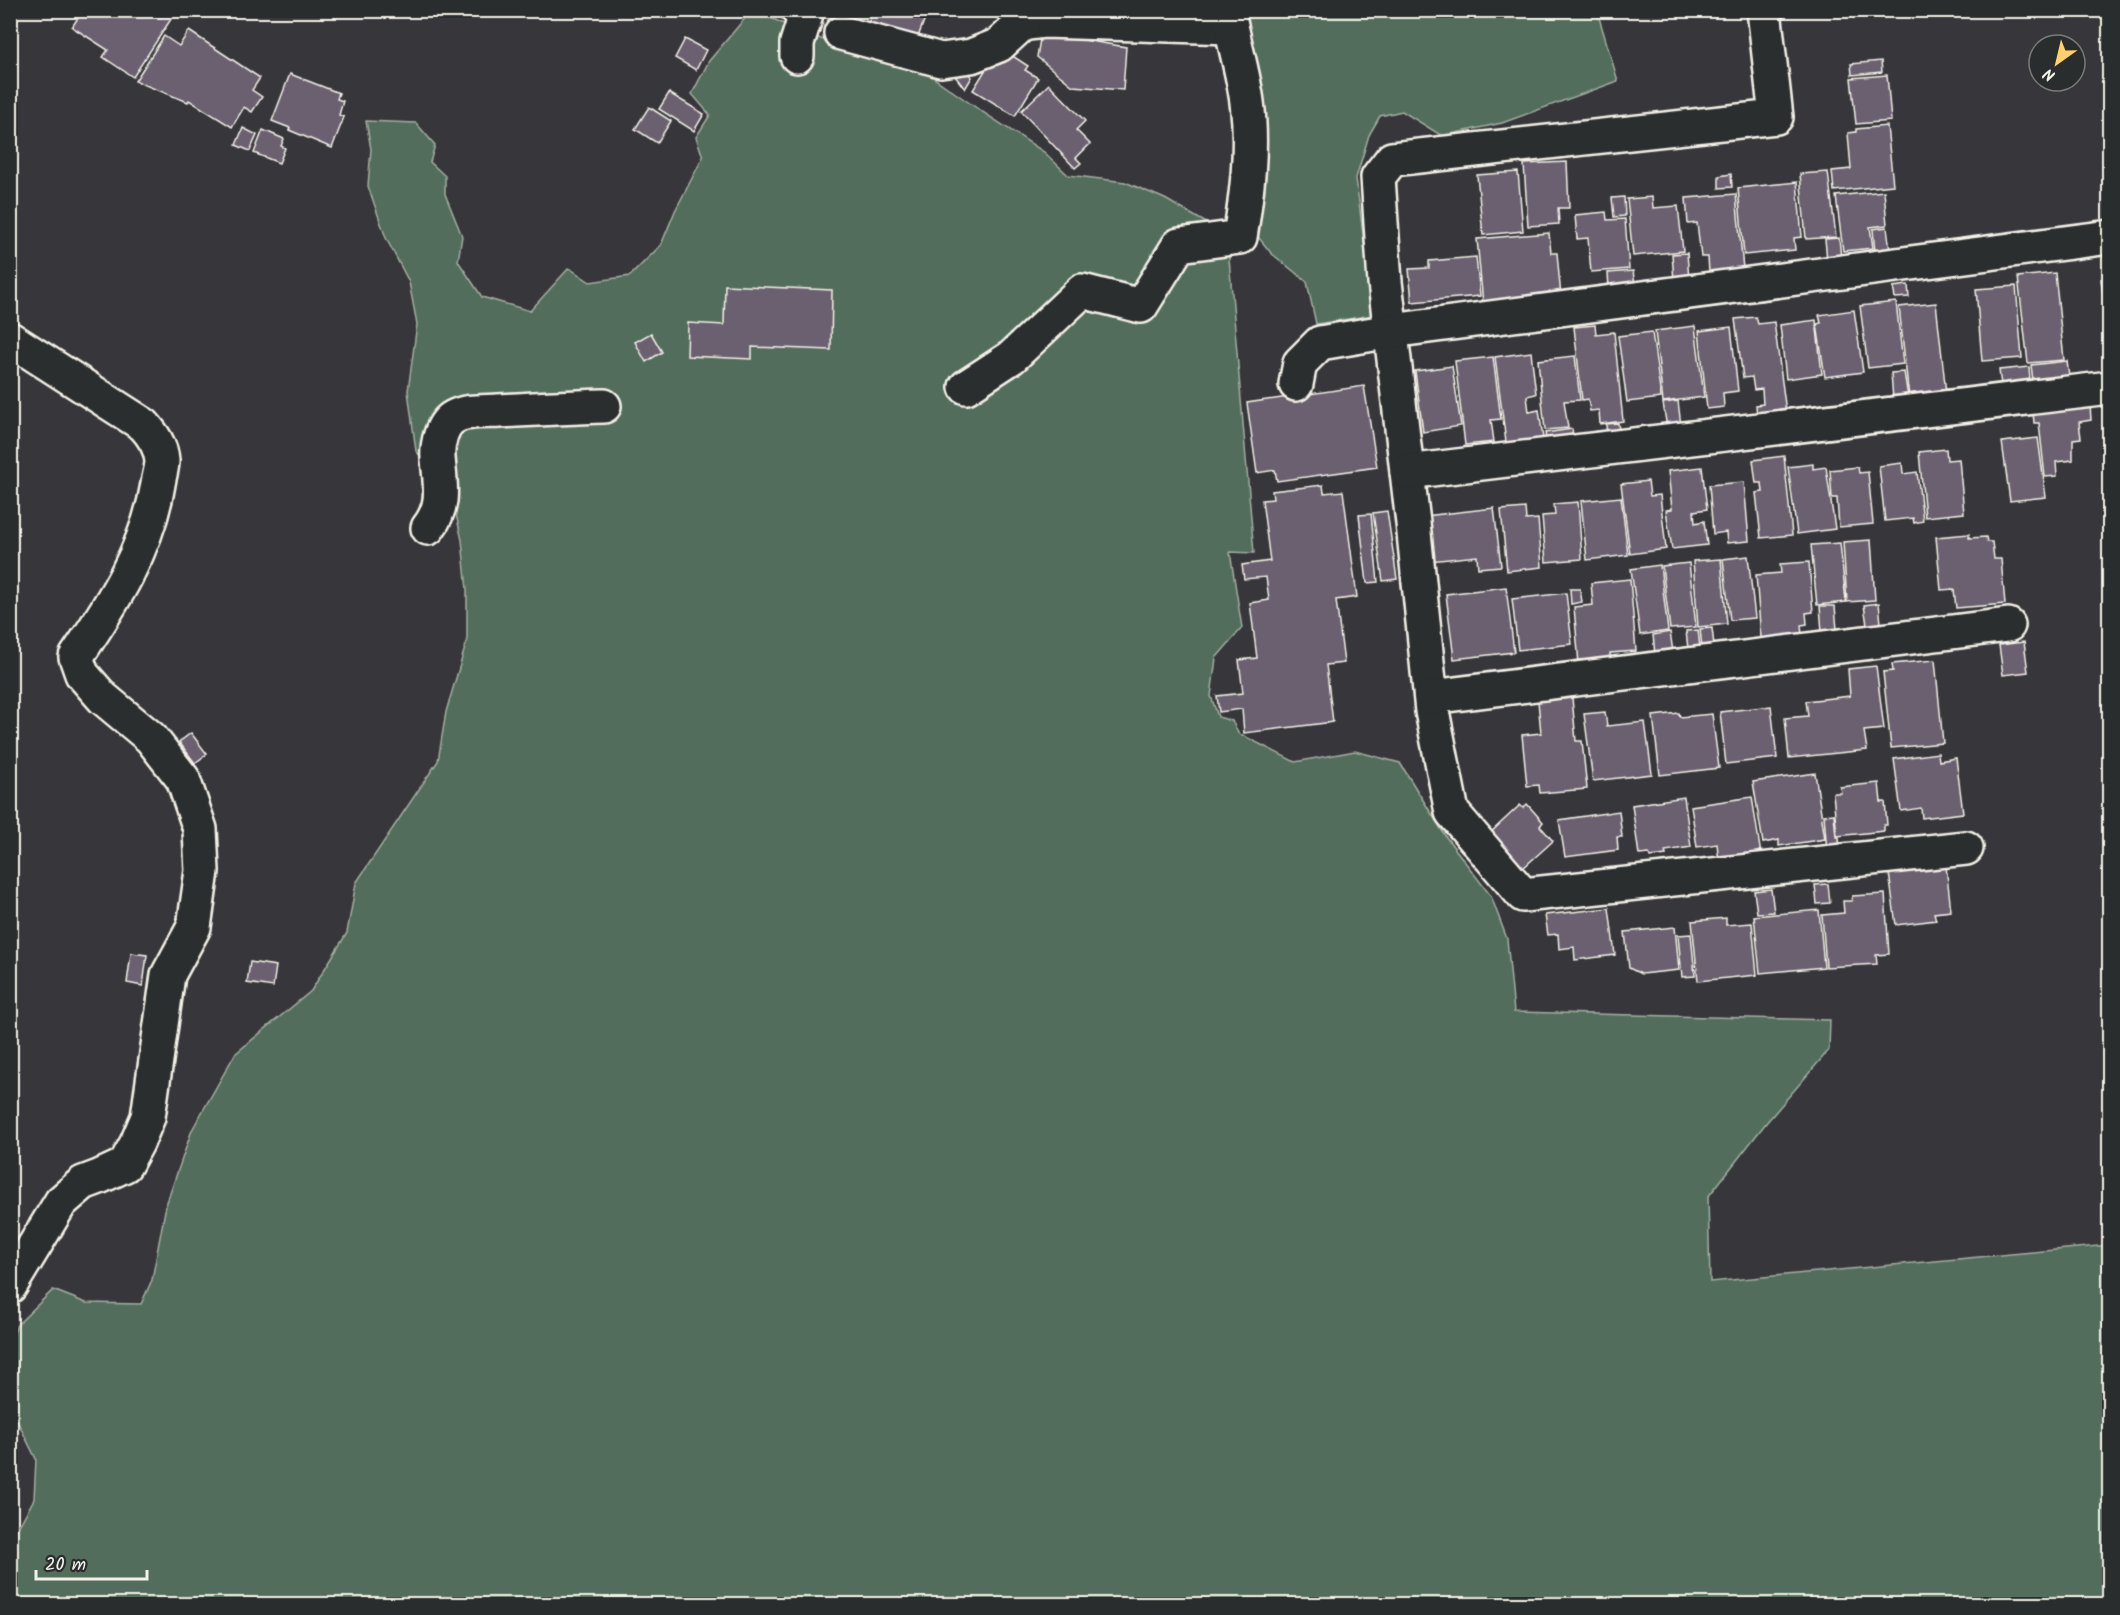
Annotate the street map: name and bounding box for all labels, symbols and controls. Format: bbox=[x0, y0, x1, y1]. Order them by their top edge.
north arrow bbox=[2027, 33, 2087, 93]
text: N bbox=[2038, 61, 2061, 87]
scale bar bbox=[36, 1543, 147, 1581]
text: 20 m bbox=[45, 1551, 86, 1580]

